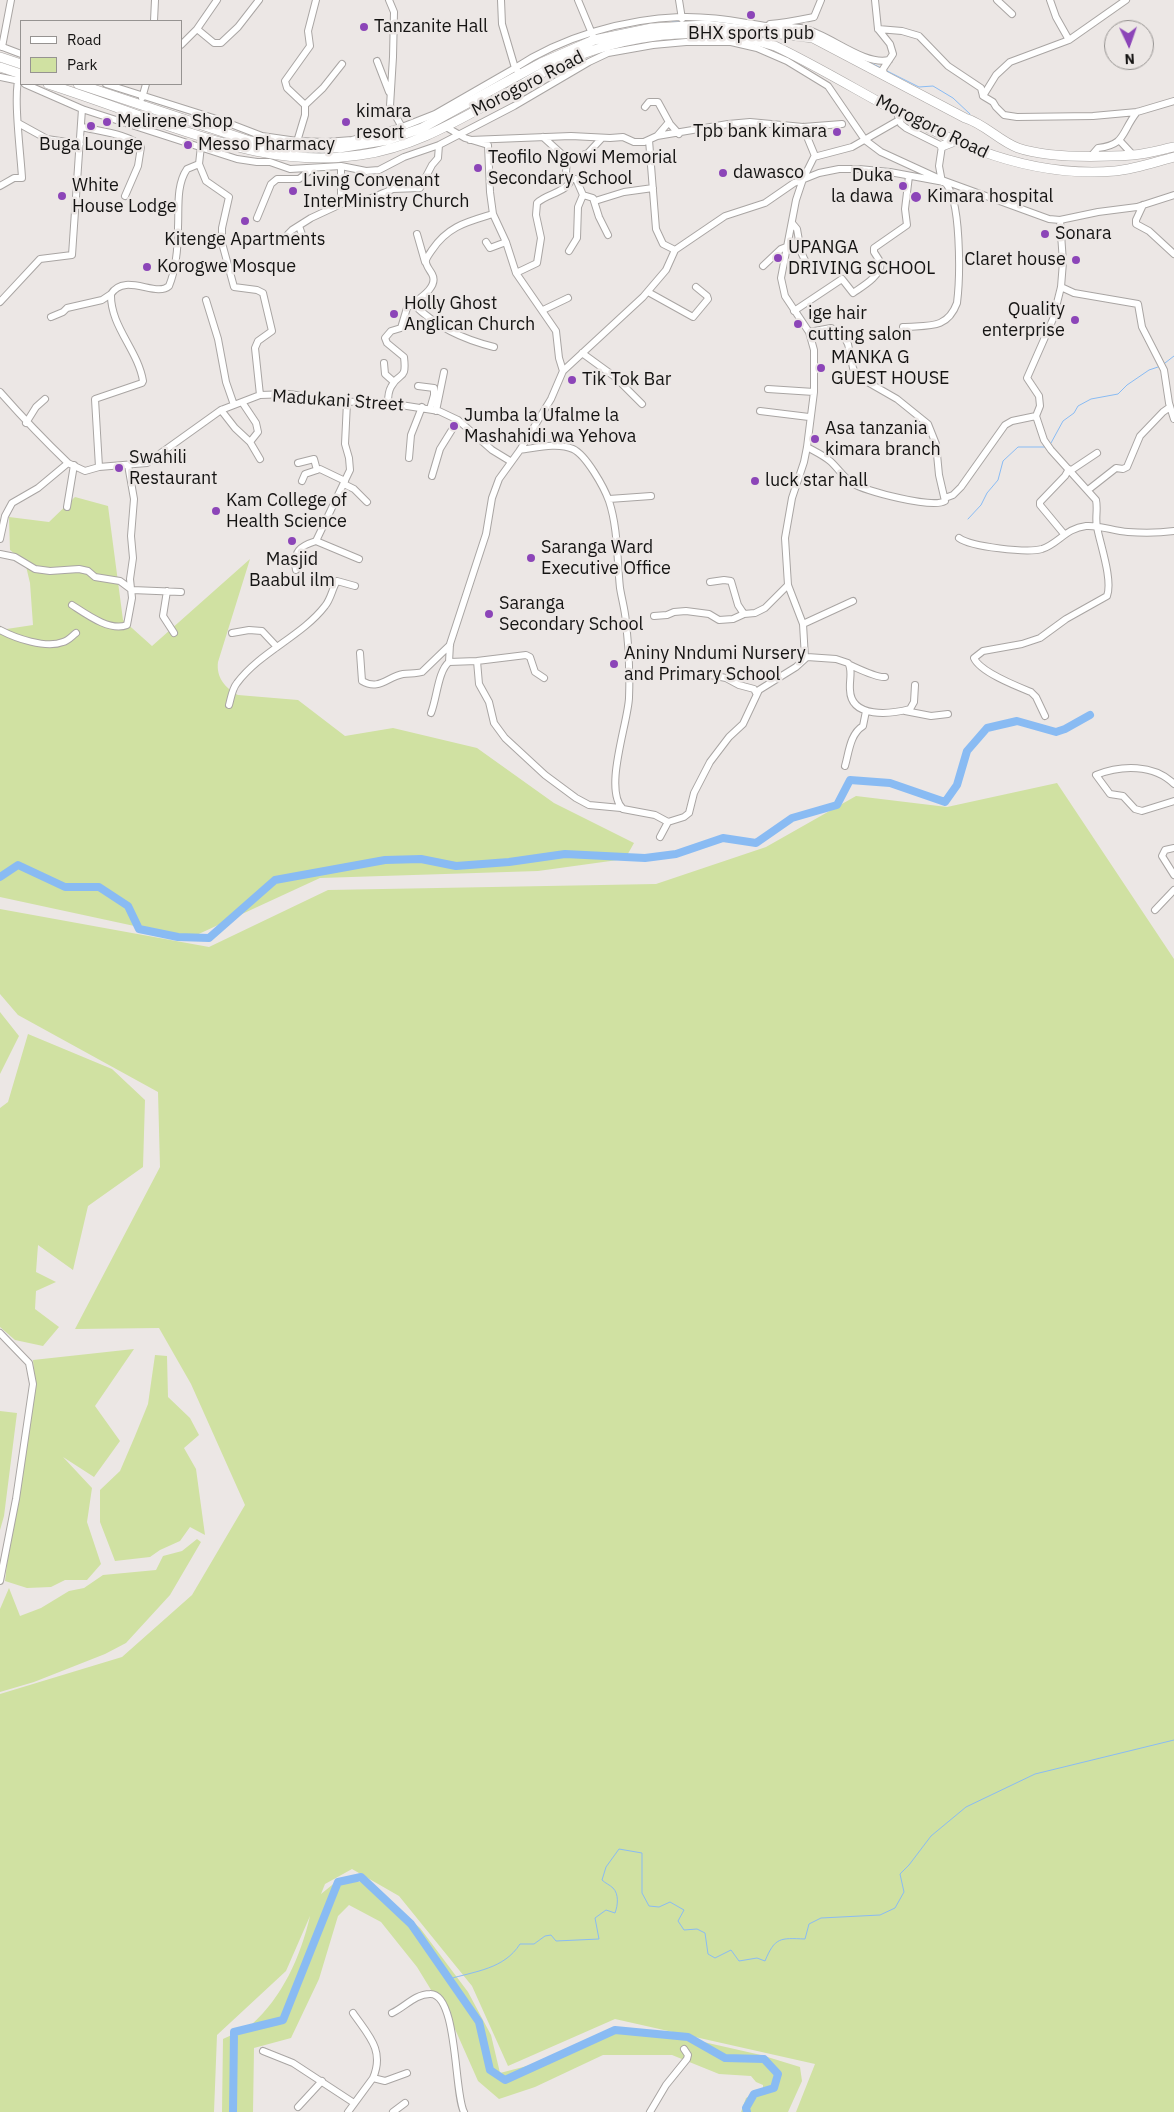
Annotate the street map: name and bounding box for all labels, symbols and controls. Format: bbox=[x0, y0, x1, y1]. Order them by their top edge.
marker: BHX sports pub bbox=[745, 9, 757, 21]
place label: Tanzanite Hall bbox=[374, 16, 488, 38]
legend bbox=[20, 20, 182, 85]
north arrow bbox=[1104, 20, 1154, 70]
marker: Tanzanite Hall bbox=[358, 21, 370, 33]
place label: BHX sports pub bbox=[688, 23, 814, 45]
text: Road bbox=[67, 30, 102, 49]
street label: Morogoro Road bbox=[468, 46, 588, 122]
text: N bbox=[1124, 50, 1135, 68]
text: Park bbox=[67, 55, 97, 74]
street label: Morogoro Road bbox=[872, 90, 992, 164]
place label: kimara resort bbox=[356, 101, 411, 144]
place label: Melirene Shop bbox=[117, 111, 233, 133]
marker: Melirene Shop bbox=[101, 116, 113, 128]
marker: kimara resort bbox=[340, 116, 352, 128]
marker: Buga Lounge bbox=[85, 120, 97, 132]
place label: Tpb bank kimara bbox=[693, 121, 827, 143]
marker: Tpb bank kimara bbox=[831, 126, 843, 138]
place label: Buga Lounge bbox=[39, 134, 143, 156]
place label: Messo Pharmacy bbox=[198, 134, 335, 156]
marker: Messo Pharmacy bbox=[182, 139, 194, 151]
place label: Teofilo Ngowi Memorial Secondary School bbox=[488, 147, 677, 190]
marker: Teofilo Ngowi Memorial Secondary School bbox=[472, 162, 484, 174]
place label: dawasco bbox=[733, 162, 804, 184]
place label: Duka la dawa bbox=[831, 165, 893, 208]
marker: dawasco bbox=[717, 167, 729, 179]
place label: Living Convenant InterMinistry Church bbox=[303, 170, 469, 212]
place label: White House Lodge bbox=[72, 175, 177, 218]
marker: Duka la dawa bbox=[897, 180, 909, 192]
marker: Living Convenant InterMinistry Church bbox=[287, 185, 299, 197]
place label: Kimara hospital bbox=[927, 186, 1053, 208]
marker: White House Lodge bbox=[56, 190, 68, 202]
marker: Kimara hospital bbox=[909, 190, 923, 204]
marker: Kitenge Apartments bbox=[239, 215, 251, 227]
place label: Sonara bbox=[1055, 223, 1112, 245]
marker: Sonara bbox=[1039, 228, 1051, 240]
place label: Kitenge Apartments bbox=[164, 229, 326, 251]
place label: UPANGA DRIVING SCHOOL bbox=[788, 237, 935, 280]
place label: Claret house bbox=[964, 249, 1066, 271]
marker: UPANGA DRIVING SCHOOL bbox=[772, 252, 784, 264]
marker: Claret house bbox=[1070, 254, 1082, 266]
place label: Korogwe Mosque bbox=[157, 256, 296, 278]
marker: Korogwe Mosque bbox=[141, 261, 153, 273]
place label: Holly Ghost Anglican Church bbox=[404, 293, 535, 336]
place label: Quality enterprise bbox=[982, 299, 1065, 342]
place label: ige hair cutting salon bbox=[808, 303, 912, 346]
marker: Holly Ghost Anglican Church bbox=[388, 308, 400, 320]
marker: Quality enterprise bbox=[1069, 314, 1081, 326]
marker: ige hair cutting salon bbox=[792, 318, 804, 330]
place label: MANKA G GUEST HOUSE bbox=[831, 347, 950, 389]
marker: MANKA G GUEST HOUSE bbox=[815, 362, 827, 374]
place label: Tik Tok Bar bbox=[582, 369, 671, 391]
marker: Tik Tok Bar bbox=[566, 374, 578, 386]
street label: Madukani Street bbox=[271, 386, 405, 416]
place label: Jumba la Ufalme la Mashahidi wa Yehova bbox=[464, 405, 636, 448]
place label: Asa tanzania kimara branch bbox=[825, 418, 941, 460]
marker: Jumba la Ufalme la Mashahidi wa Yehova bbox=[448, 420, 460, 432]
marker: Asa tanzania kimara branch bbox=[809, 433, 821, 445]
place label: Swahili Restaurant bbox=[129, 447, 218, 489]
marker: Swahili Restaurant bbox=[113, 462, 125, 474]
place label: luck star hall bbox=[765, 470, 868, 492]
marker: luck star hall bbox=[749, 475, 761, 487]
place label: Kam College of Health Science bbox=[226, 490, 347, 532]
marker: Kam College of Health Science bbox=[210, 505, 222, 517]
marker: Masjid Baabul ilm bbox=[286, 535, 298, 547]
place label: Saranga Ward Executive Office bbox=[541, 537, 671, 580]
place label: Masjid Baabul ilm bbox=[249, 549, 335, 592]
marker: Saranga Ward Executive Office bbox=[525, 552, 537, 564]
place label: Saranga Secondary School bbox=[499, 593, 643, 636]
marker: Saranga Secondary School bbox=[483, 608, 495, 620]
place label: Aniny Nndumi Nursery and Primary School bbox=[624, 643, 806, 686]
marker: Aniny Nndumi Nursery and Primary School bbox=[608, 658, 620, 670]

